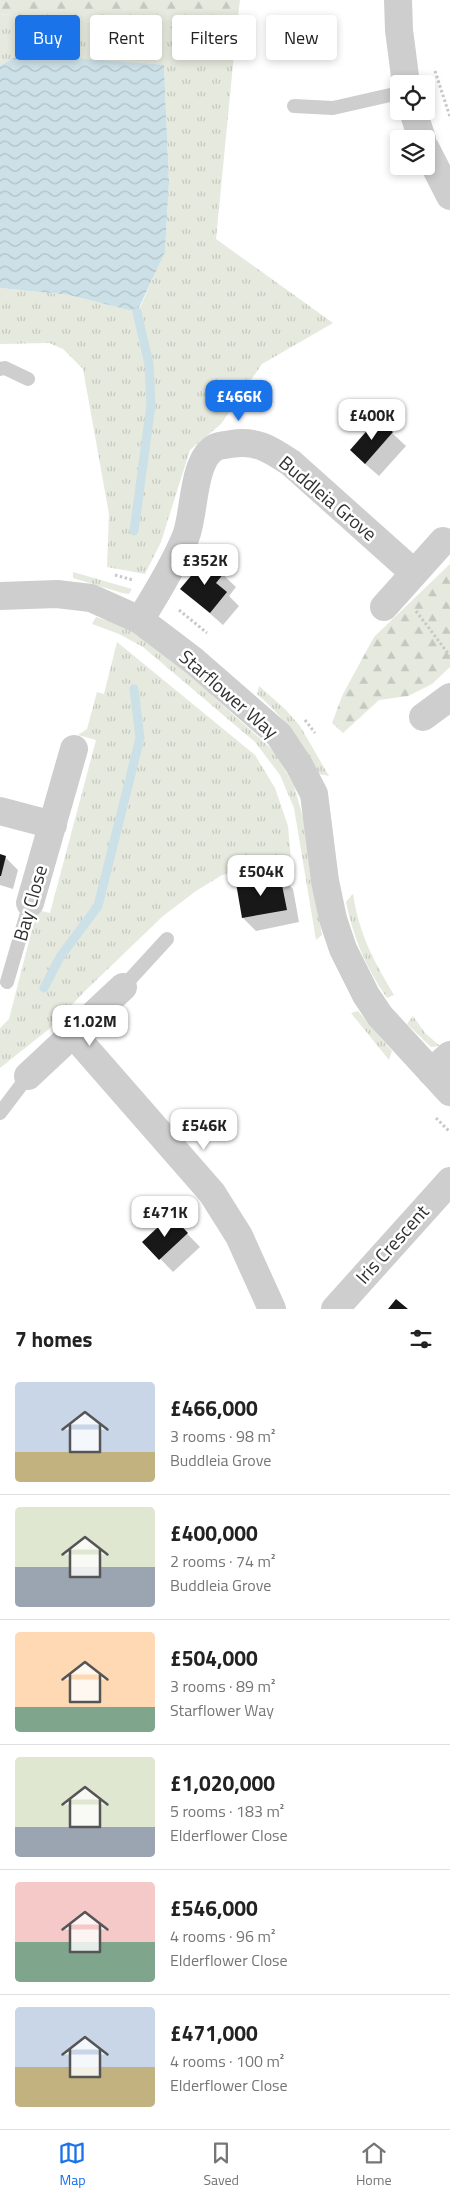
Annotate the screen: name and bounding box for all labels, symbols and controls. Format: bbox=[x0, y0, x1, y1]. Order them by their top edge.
chip: Buy bbox=[15, 15, 80, 60]
chip: Rent bbox=[90, 15, 162, 60]
chip: Filters bbox=[172, 15, 256, 60]
chip: New bbox=[266, 15, 337, 60]
map controls bbox=[390, 75, 435, 175]
button: locate bbox=[390, 75, 435, 120]
button: layers bbox=[390, 130, 435, 175]
pin: £466K bbox=[204, 380, 274, 422]
text: £466K bbox=[216, 384, 262, 408]
pin: £400K bbox=[337, 398, 407, 441]
text: £400K bbox=[349, 403, 395, 427]
street label: Buddleia Grove bbox=[273, 448, 384, 547]
pin: £352K bbox=[170, 544, 240, 586]
text: £352K bbox=[182, 548, 228, 572]
street label: Starflower Way bbox=[173, 642, 285, 745]
pin: £504K bbox=[226, 854, 296, 897]
text: £504K bbox=[238, 859, 284, 883]
street label: Bay Close bbox=[5, 862, 54, 944]
pin: £1.02M bbox=[49, 1004, 131, 1047]
text: £1.02M bbox=[63, 1009, 117, 1033]
pin: £546K bbox=[169, 1108, 239, 1151]
text: £546K bbox=[181, 1113, 227, 1137]
pin: £471K bbox=[130, 1196, 200, 1238]
street label: Iris Crescent bbox=[348, 1197, 435, 1290]
text: £471K bbox=[142, 1200, 188, 1224]
text: 7 homes bbox=[15, 1323, 92, 1355]
icon: filters bbox=[407, 1325, 435, 1353]
text: £466,000 bbox=[170, 1392, 258, 1424]
icon: home bbox=[55, 1402, 115, 1462]
text: 3 rooms · 98 m² bbox=[170, 1424, 275, 1448]
text: Buddleia Grove bbox=[170, 1448, 271, 1472]
text: £400,000 bbox=[170, 1517, 258, 1549]
icon: home bbox=[55, 1527, 115, 1587]
text: 2 rooms · 74 m² bbox=[170, 1549, 275, 1573]
text: Buddleia Grove bbox=[170, 1573, 271, 1597]
text: £504,000 bbox=[170, 1642, 258, 1674]
icon: home bbox=[55, 1652, 115, 1712]
text: 3 rooms · 89 m² bbox=[170, 1674, 275, 1698]
text: Starflower Way bbox=[170, 1698, 274, 1722]
text: £1,020,000 bbox=[170, 1767, 275, 1799]
icon: home bbox=[55, 1777, 115, 1837]
text: 5 rooms · 183 m² bbox=[170, 1799, 284, 1823]
text: Elderflower Close bbox=[170, 1823, 288, 1847]
text: £546,000 bbox=[170, 1892, 258, 1924]
icon: home bbox=[55, 1902, 115, 1962]
text: 4 rooms · 96 m² bbox=[170, 1924, 275, 1948]
text: Elderflower Close bbox=[170, 1948, 288, 1972]
text: £471,000 bbox=[170, 2017, 258, 2049]
icon: home bbox=[55, 2027, 115, 2087]
text: 4 rooms · 100 m² bbox=[170, 2049, 284, 2073]
text: Elderflower Close bbox=[170, 2073, 288, 2097]
tab: Map bbox=[58, 2139, 86, 2190]
tab: Saved bbox=[203, 2139, 239, 2190]
tab: Home bbox=[356, 2139, 392, 2190]

